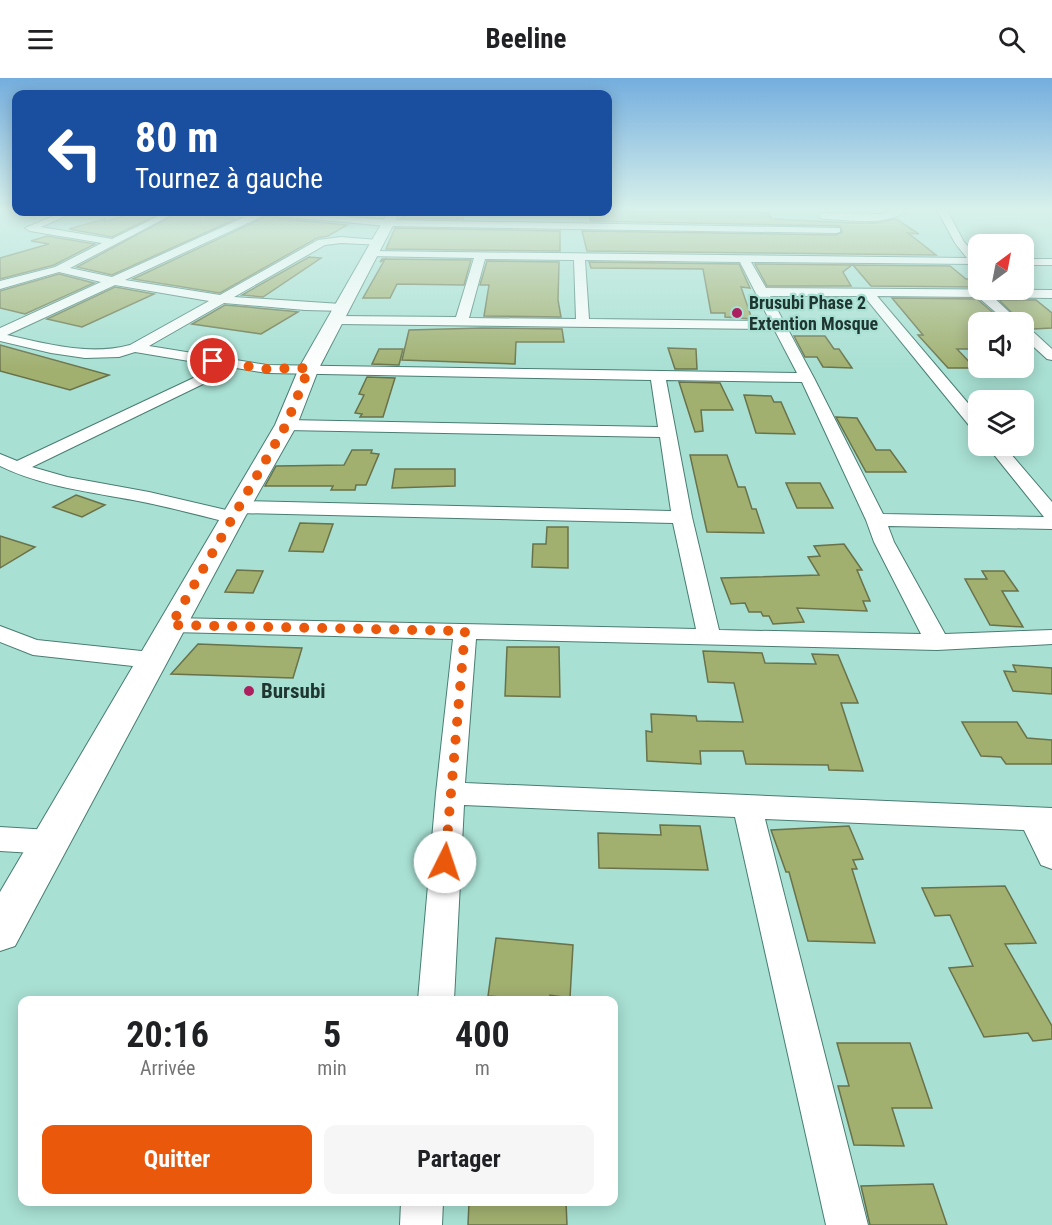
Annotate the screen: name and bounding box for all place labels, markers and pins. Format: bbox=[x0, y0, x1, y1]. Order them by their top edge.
place label: Brusubi Phase 2 Extention Mosque bbox=[749, 292, 879, 334]
marker: Brusubi Phase 2 Extention Mosque bbox=[730, 306, 744, 320]
pin bbox=[187, 335, 238, 386]
place label: Bursubi bbox=[261, 679, 326, 703]
marker: Bursubi bbox=[242, 684, 256, 698]

